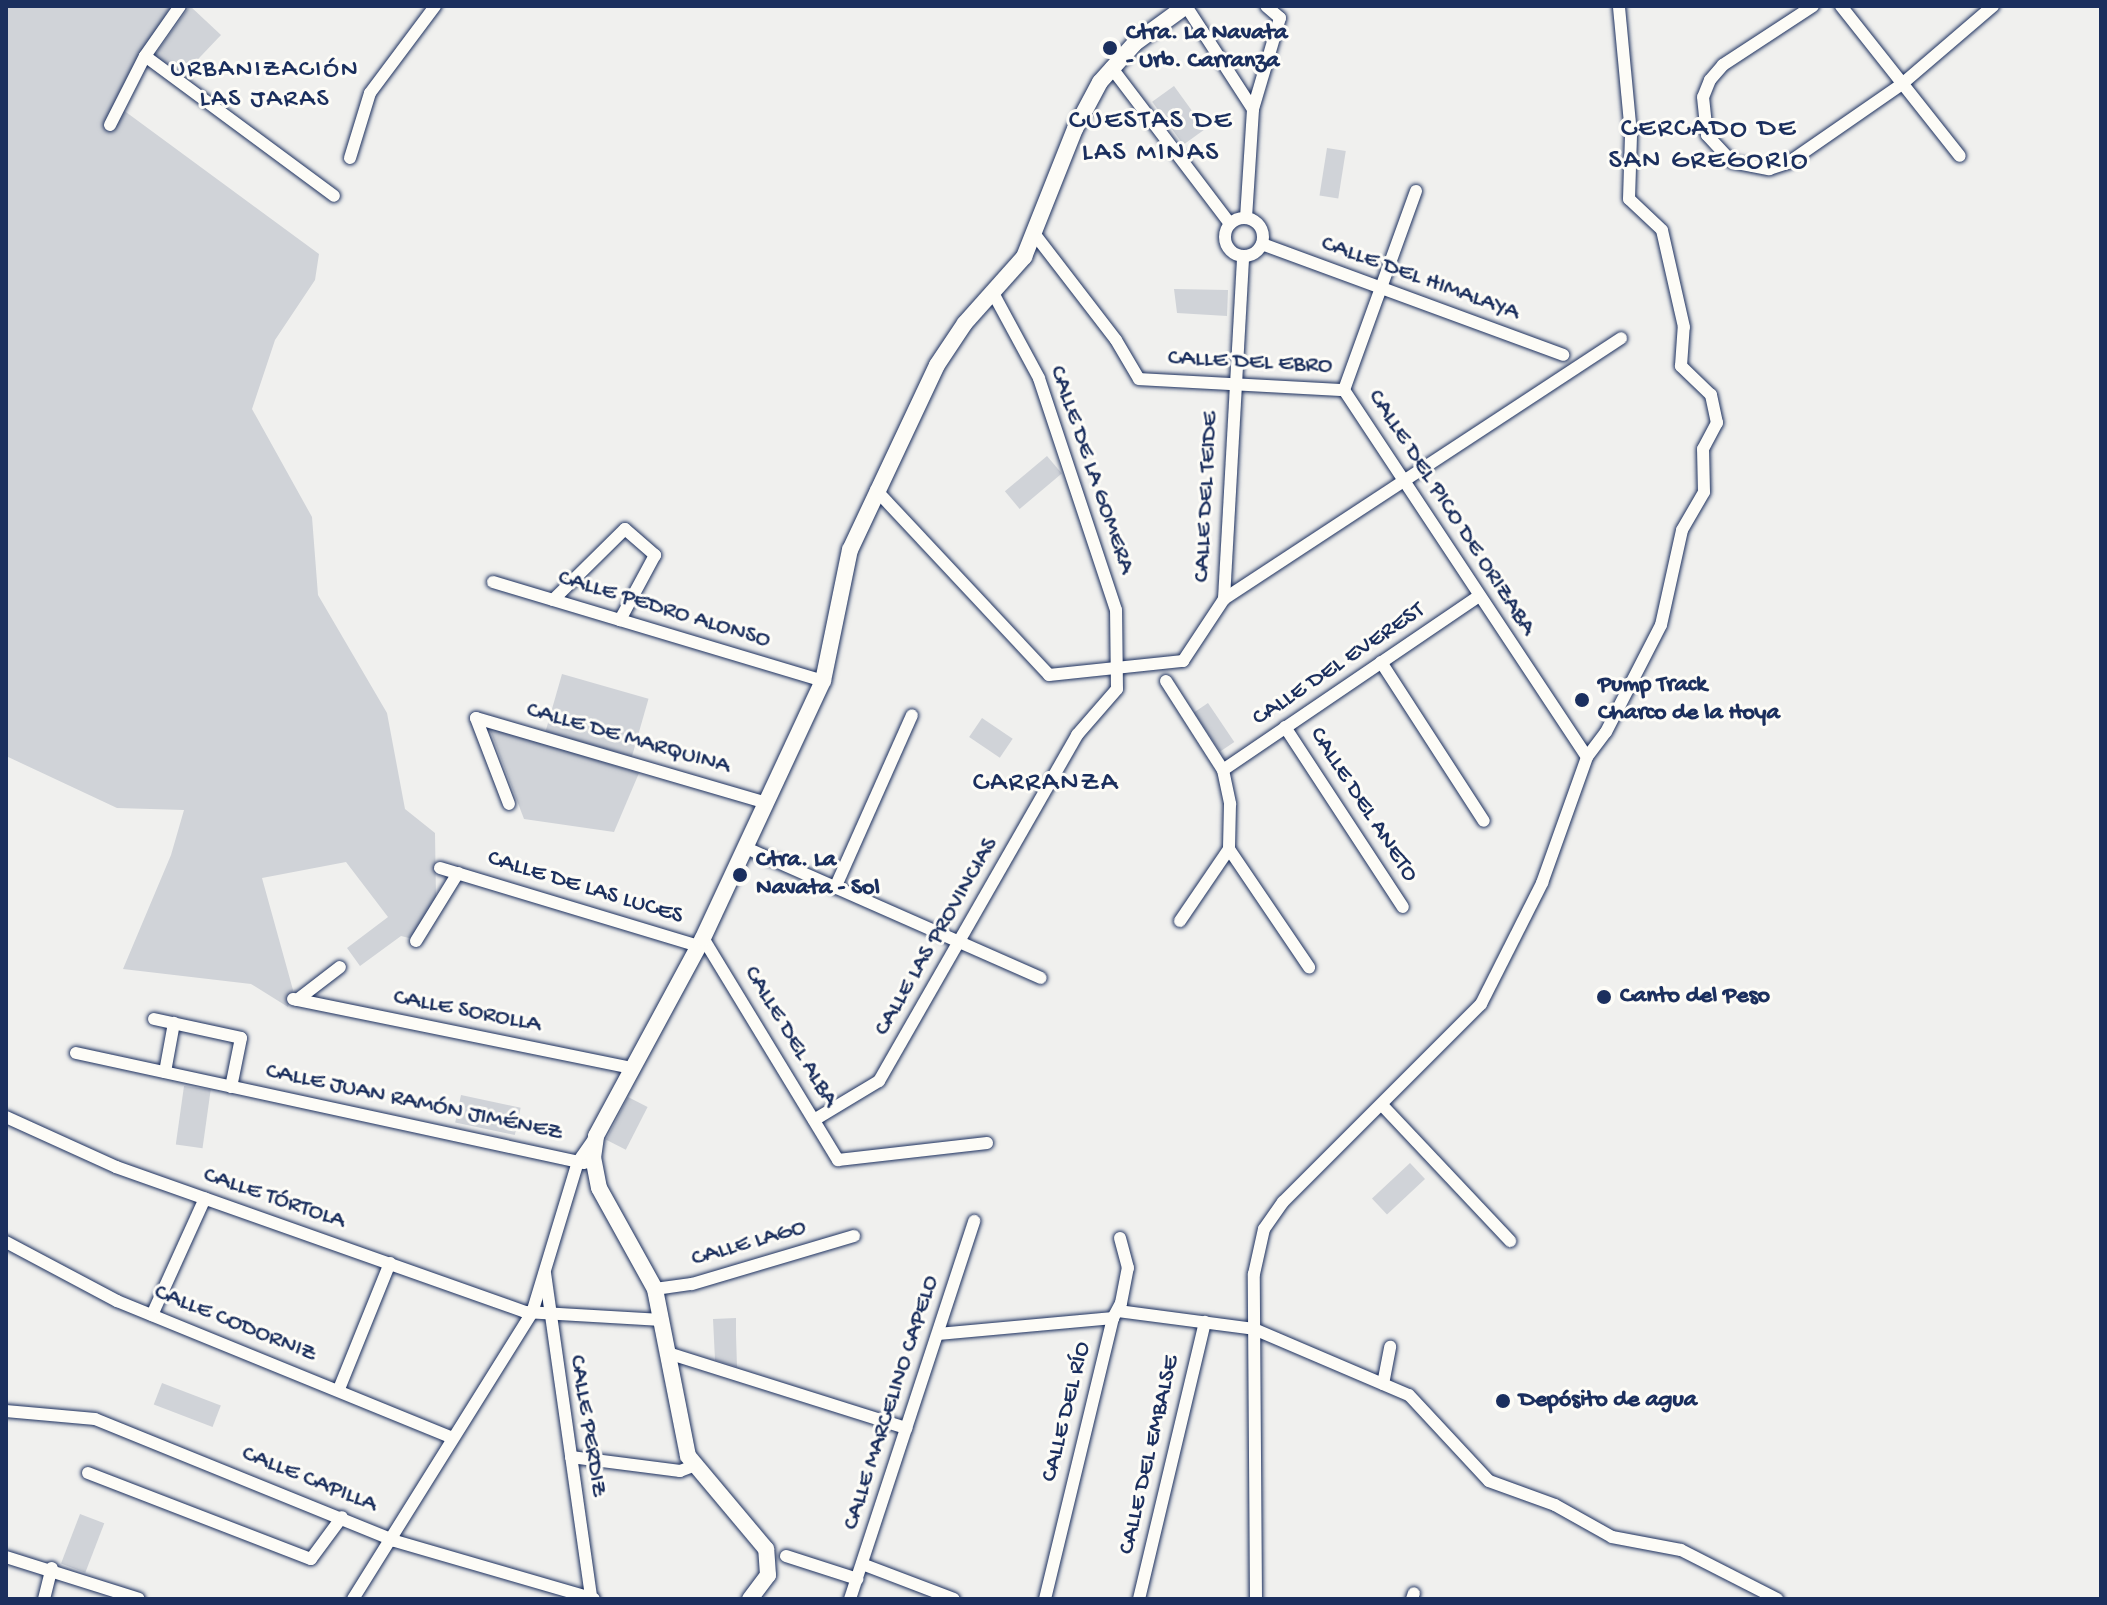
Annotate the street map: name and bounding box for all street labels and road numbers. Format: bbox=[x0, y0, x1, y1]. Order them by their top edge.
street label: CALLE DEL HIMALAYA bbox=[1317, 230, 1523, 328]
street label: CALLE DEL EBRO bbox=[1167, 344, 1333, 382]
street label: CALLE DE LA GOMERA bbox=[1042, 362, 1140, 578]
street label: CALLE DEL PICO DE ORIZABA bbox=[1361, 384, 1541, 642]
street label: CALLE DEL TEIDE bbox=[1188, 411, 1226, 583]
street label: CALLE PEDRO ALONSO bbox=[554, 564, 774, 656]
street label: CALLE DEL EVEREST bbox=[1247, 597, 1431, 733]
street label: CALLE DE MARQUINA bbox=[523, 696, 733, 782]
street label: CALLE DEL ANETO bbox=[1302, 722, 1424, 888]
street label: CALLE LAS PROVINCIAS bbox=[868, 833, 1006, 1041]
street label: CALLE DE LAS LUCES bbox=[484, 845, 686, 931]
street label: CALLE DEL ALBA bbox=[737, 961, 843, 1113]
street label: CALLE SOROLLA bbox=[391, 984, 543, 1040]
street label: CALLE JUAN RAMÓN JIMÉNEZ bbox=[263, 1057, 565, 1149]
street label: CALLE TÓRTOLA bbox=[199, 1161, 349, 1237]
street label: CALLE LAGO bbox=[688, 1214, 810, 1274]
street label: CALLE MARCELINO CAPELO bbox=[837, 1272, 947, 1534]
street label: CALLE CODORNIZ bbox=[150, 1278, 320, 1370]
street label: CALLE DEL RÍO bbox=[1036, 1339, 1098, 1485]
street label: CALLE PERDIZ bbox=[562, 1353, 612, 1499]
street label: CALLE DEL EMBALSE bbox=[1113, 1353, 1187, 1557]
street label: CALLE CAPILLA bbox=[237, 1440, 381, 1520]

